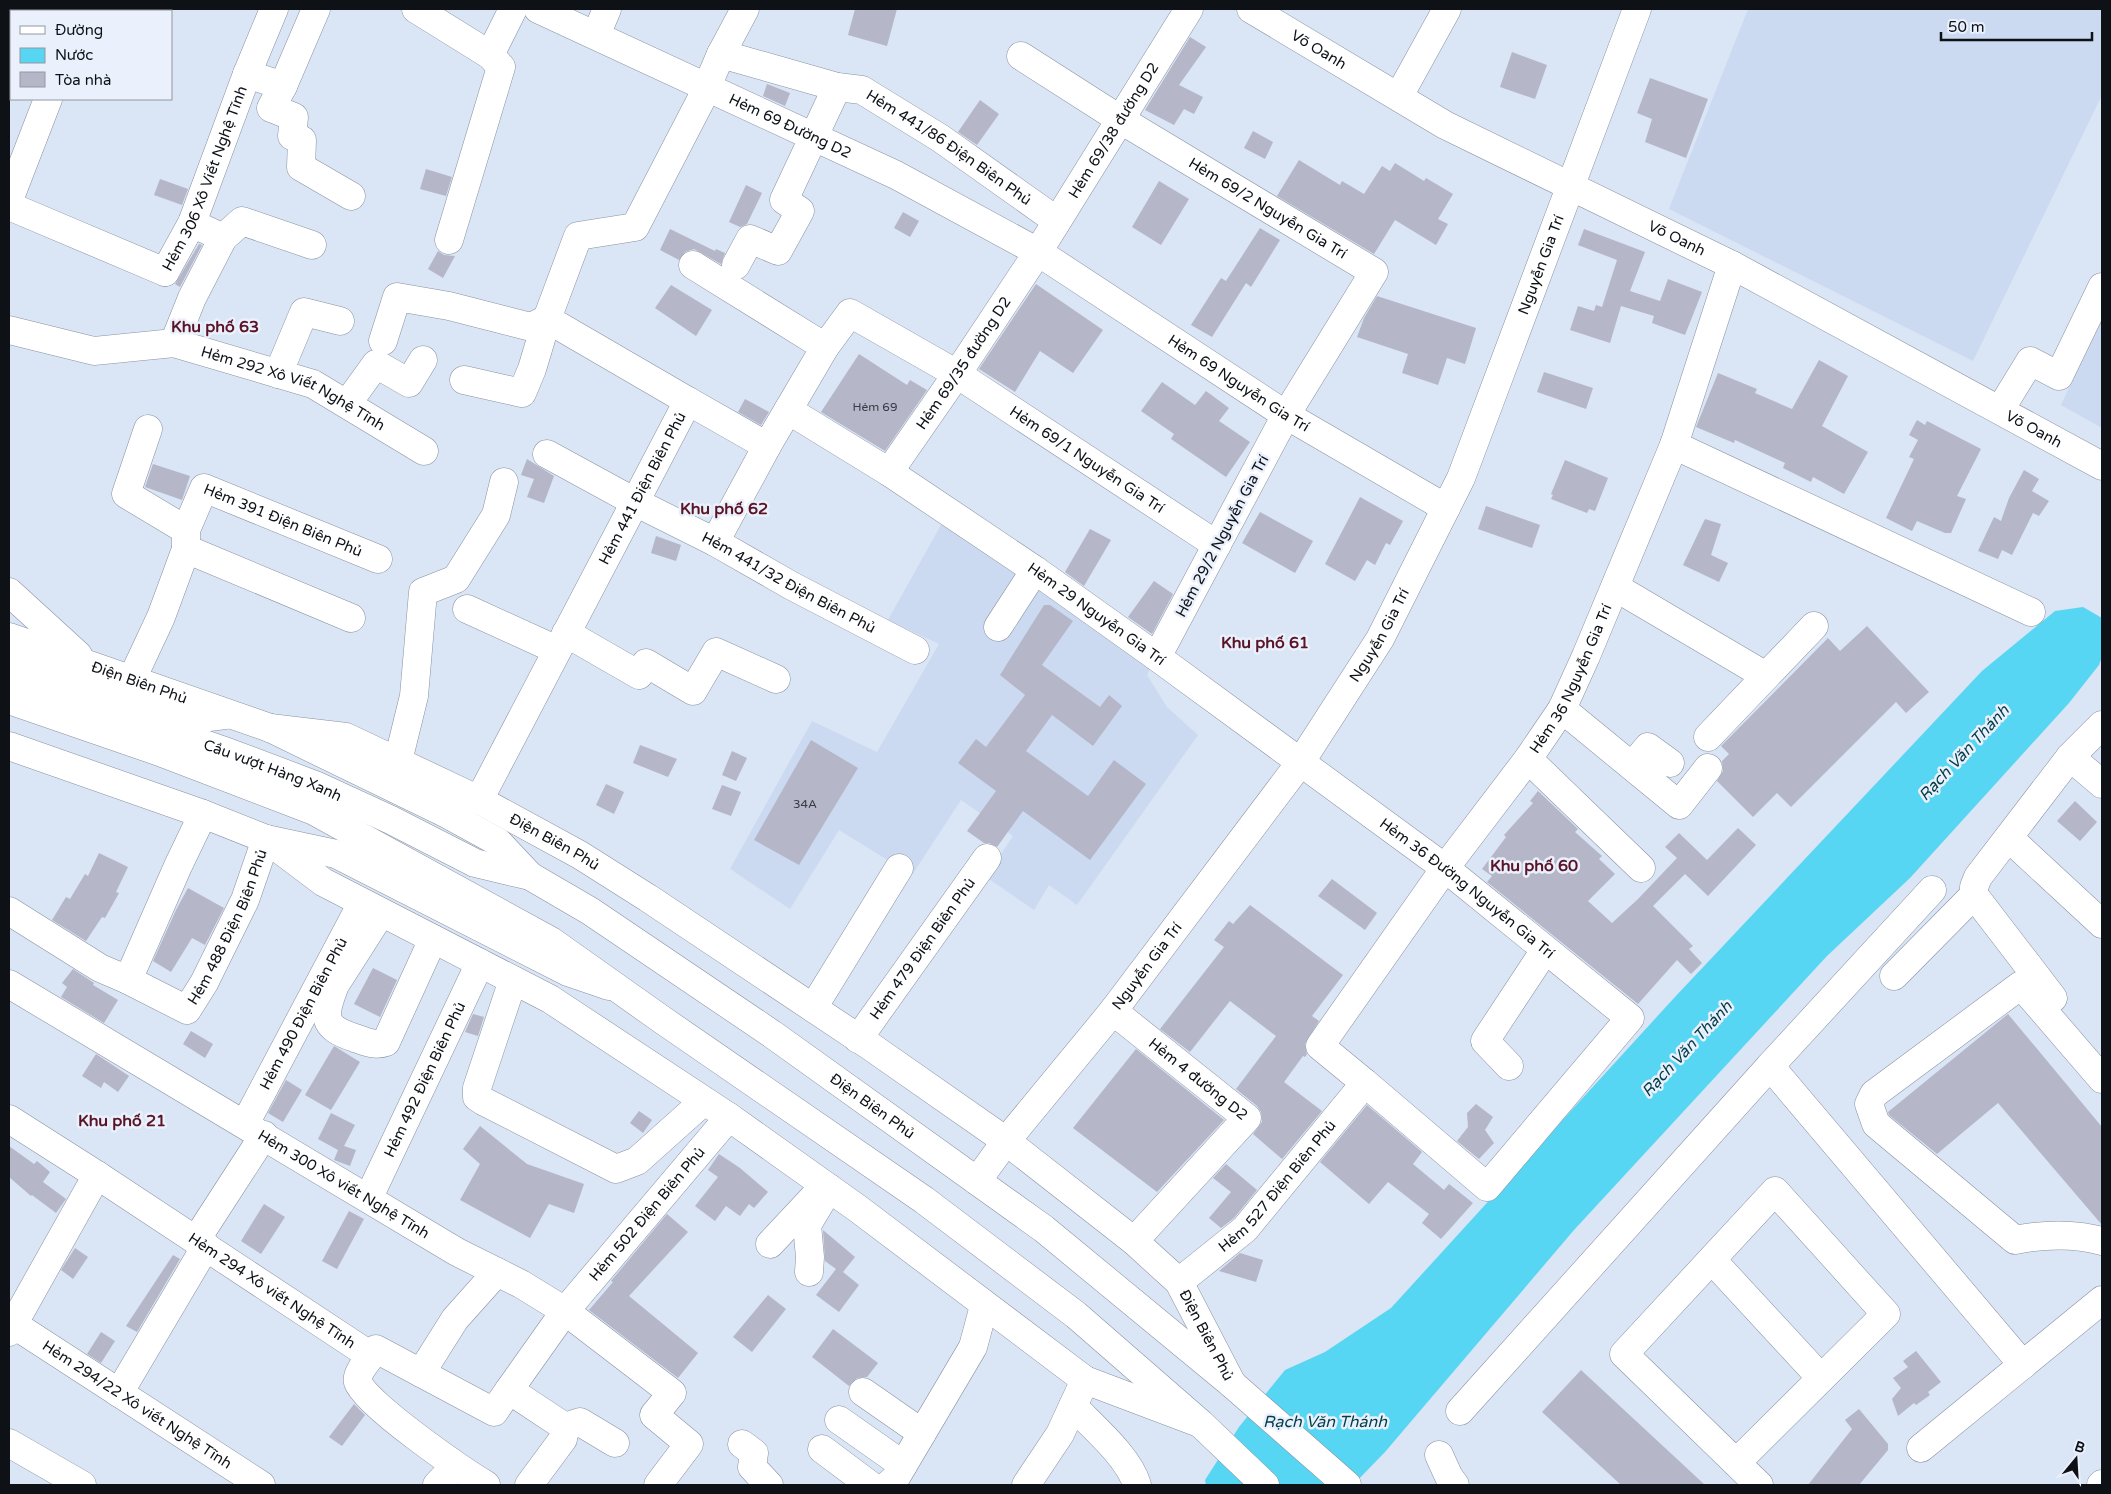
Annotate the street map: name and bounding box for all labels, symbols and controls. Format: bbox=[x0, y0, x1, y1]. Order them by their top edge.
legend bbox=[10, 10, 172, 100]
scale bar bbox=[1941, 10, 2092, 42]
text: 50 m bbox=[1948, 18, 1985, 36]
text: Đường bbox=[55, 21, 103, 39]
street label: Võ Oanh bbox=[1288, 26, 1350, 73]
text: Nước bbox=[55, 46, 93, 64]
street label: Hẻm 69/38 đường D2 bbox=[1065, 59, 1163, 202]
text: Tòa nhà bbox=[55, 71, 111, 89]
street label: Hẻm 306 Xô Viết Nghệ Tĩnh bbox=[158, 83, 251, 274]
street label: Hẻm 441/86 Điện Biên Phủ bbox=[863, 86, 1035, 209]
street label: Hẻm 69 Đường D2 bbox=[726, 90, 854, 162]
street label: Hẻm 69/2 Nguyễn Gia Trí bbox=[1185, 154, 1350, 263]
street label: Nguyễn Gia Trí bbox=[1514, 212, 1568, 317]
street label: Võ Oanh bbox=[1645, 217, 1708, 260]
street label: Hẻm 69/35 đường D2 bbox=[912, 293, 1015, 433]
district label: Khu phố 63 bbox=[171, 317, 259, 337]
street label: Hẻm 69 Nguyễn Gia Trí bbox=[1164, 331, 1313, 436]
street label: Hẻm 292 Xô Viết Nghệ Tĩnh bbox=[199, 342, 388, 434]
house number: Hẻm 69 bbox=[853, 400, 897, 414]
street label: Hẻm 69/1 Nguyễn Gia Trí bbox=[1006, 402, 1168, 517]
street label: Võ Oanh bbox=[2003, 406, 2065, 452]
street label: Hẻm 441 Điện Biên Phủ bbox=[595, 409, 690, 568]
street label: Hẻm 29/2 Nguyễn Gia Trí bbox=[1172, 452, 1273, 620]
street label: Hẻm 391 Điện Biên Phủ bbox=[201, 480, 365, 561]
district label: Khu phố 62 bbox=[680, 499, 768, 519]
street label: Hẻm 441/32 Điện Biên Phủ bbox=[699, 528, 879, 637]
street label: Hẻm 29 Nguyễn Gia Trí bbox=[1024, 559, 1169, 669]
street label: Nguyễn Gia Trí bbox=[1346, 585, 1413, 685]
street label: Hẻm 36 Nguyễn Gia Trí bbox=[1526, 601, 1616, 757]
district label: Khu phố 61 bbox=[1221, 633, 1309, 653]
street label: Điện Biên Phủ bbox=[89, 657, 190, 707]
water label: Rạch Văn Thánh bbox=[1914, 700, 2014, 805]
street label: Cầu vượt Hàng Xanh bbox=[201, 735, 345, 805]
house number: 34A bbox=[793, 797, 817, 811]
street label: Điện Biên Phủ bbox=[506, 809, 603, 874]
street label: Hẻm 36 Đường Nguyễn Gia Trí bbox=[1376, 814, 1558, 962]
street label: Hẻm 488 Điện Biên Phủ bbox=[184, 847, 271, 1008]
district label: Khu phố 60 bbox=[1490, 856, 1578, 876]
street label: Hẻm 479 Điện Biên Phủ bbox=[866, 874, 979, 1023]
street label: Nguyễn Gia Trí bbox=[1108, 919, 1186, 1014]
street label: Hẻm 490 Điện Biên Phủ bbox=[256, 934, 351, 1093]
water label: Rạch Văn Thánh bbox=[1637, 996, 1737, 1101]
street label: Hẻm 492 Điện Biên Phủ bbox=[380, 999, 469, 1160]
street label: Hẻm 4 đường D2 bbox=[1145, 1034, 1251, 1124]
street label: Điện Biên Phủ bbox=[826, 1069, 918, 1142]
district label: Khu phố 21 bbox=[78, 1111, 166, 1131]
street label: Hẻm 527 Điện Biên Phủ bbox=[1215, 1116, 1340, 1256]
street label: Hẻm 300 Xô viết Nghệ Tĩnh bbox=[255, 1126, 433, 1242]
street label: Hẻm 502 Điện Biên Phủ bbox=[585, 1143, 709, 1285]
street label: Hẻm 294 Xô viết Nghệ Tĩnh bbox=[185, 1229, 359, 1352]
street label: Điện Biên Phủ bbox=[1175, 1286, 1238, 1384]
street label: Hẻm 294/22 Xô viết Nghệ Tĩnh bbox=[39, 1337, 235, 1473]
water label: Rạch Văn Thánh bbox=[1263, 1412, 1388, 1432]
north arrow bbox=[2051, 1434, 2101, 1484]
text: B bbox=[2073, 1438, 2087, 1457]

